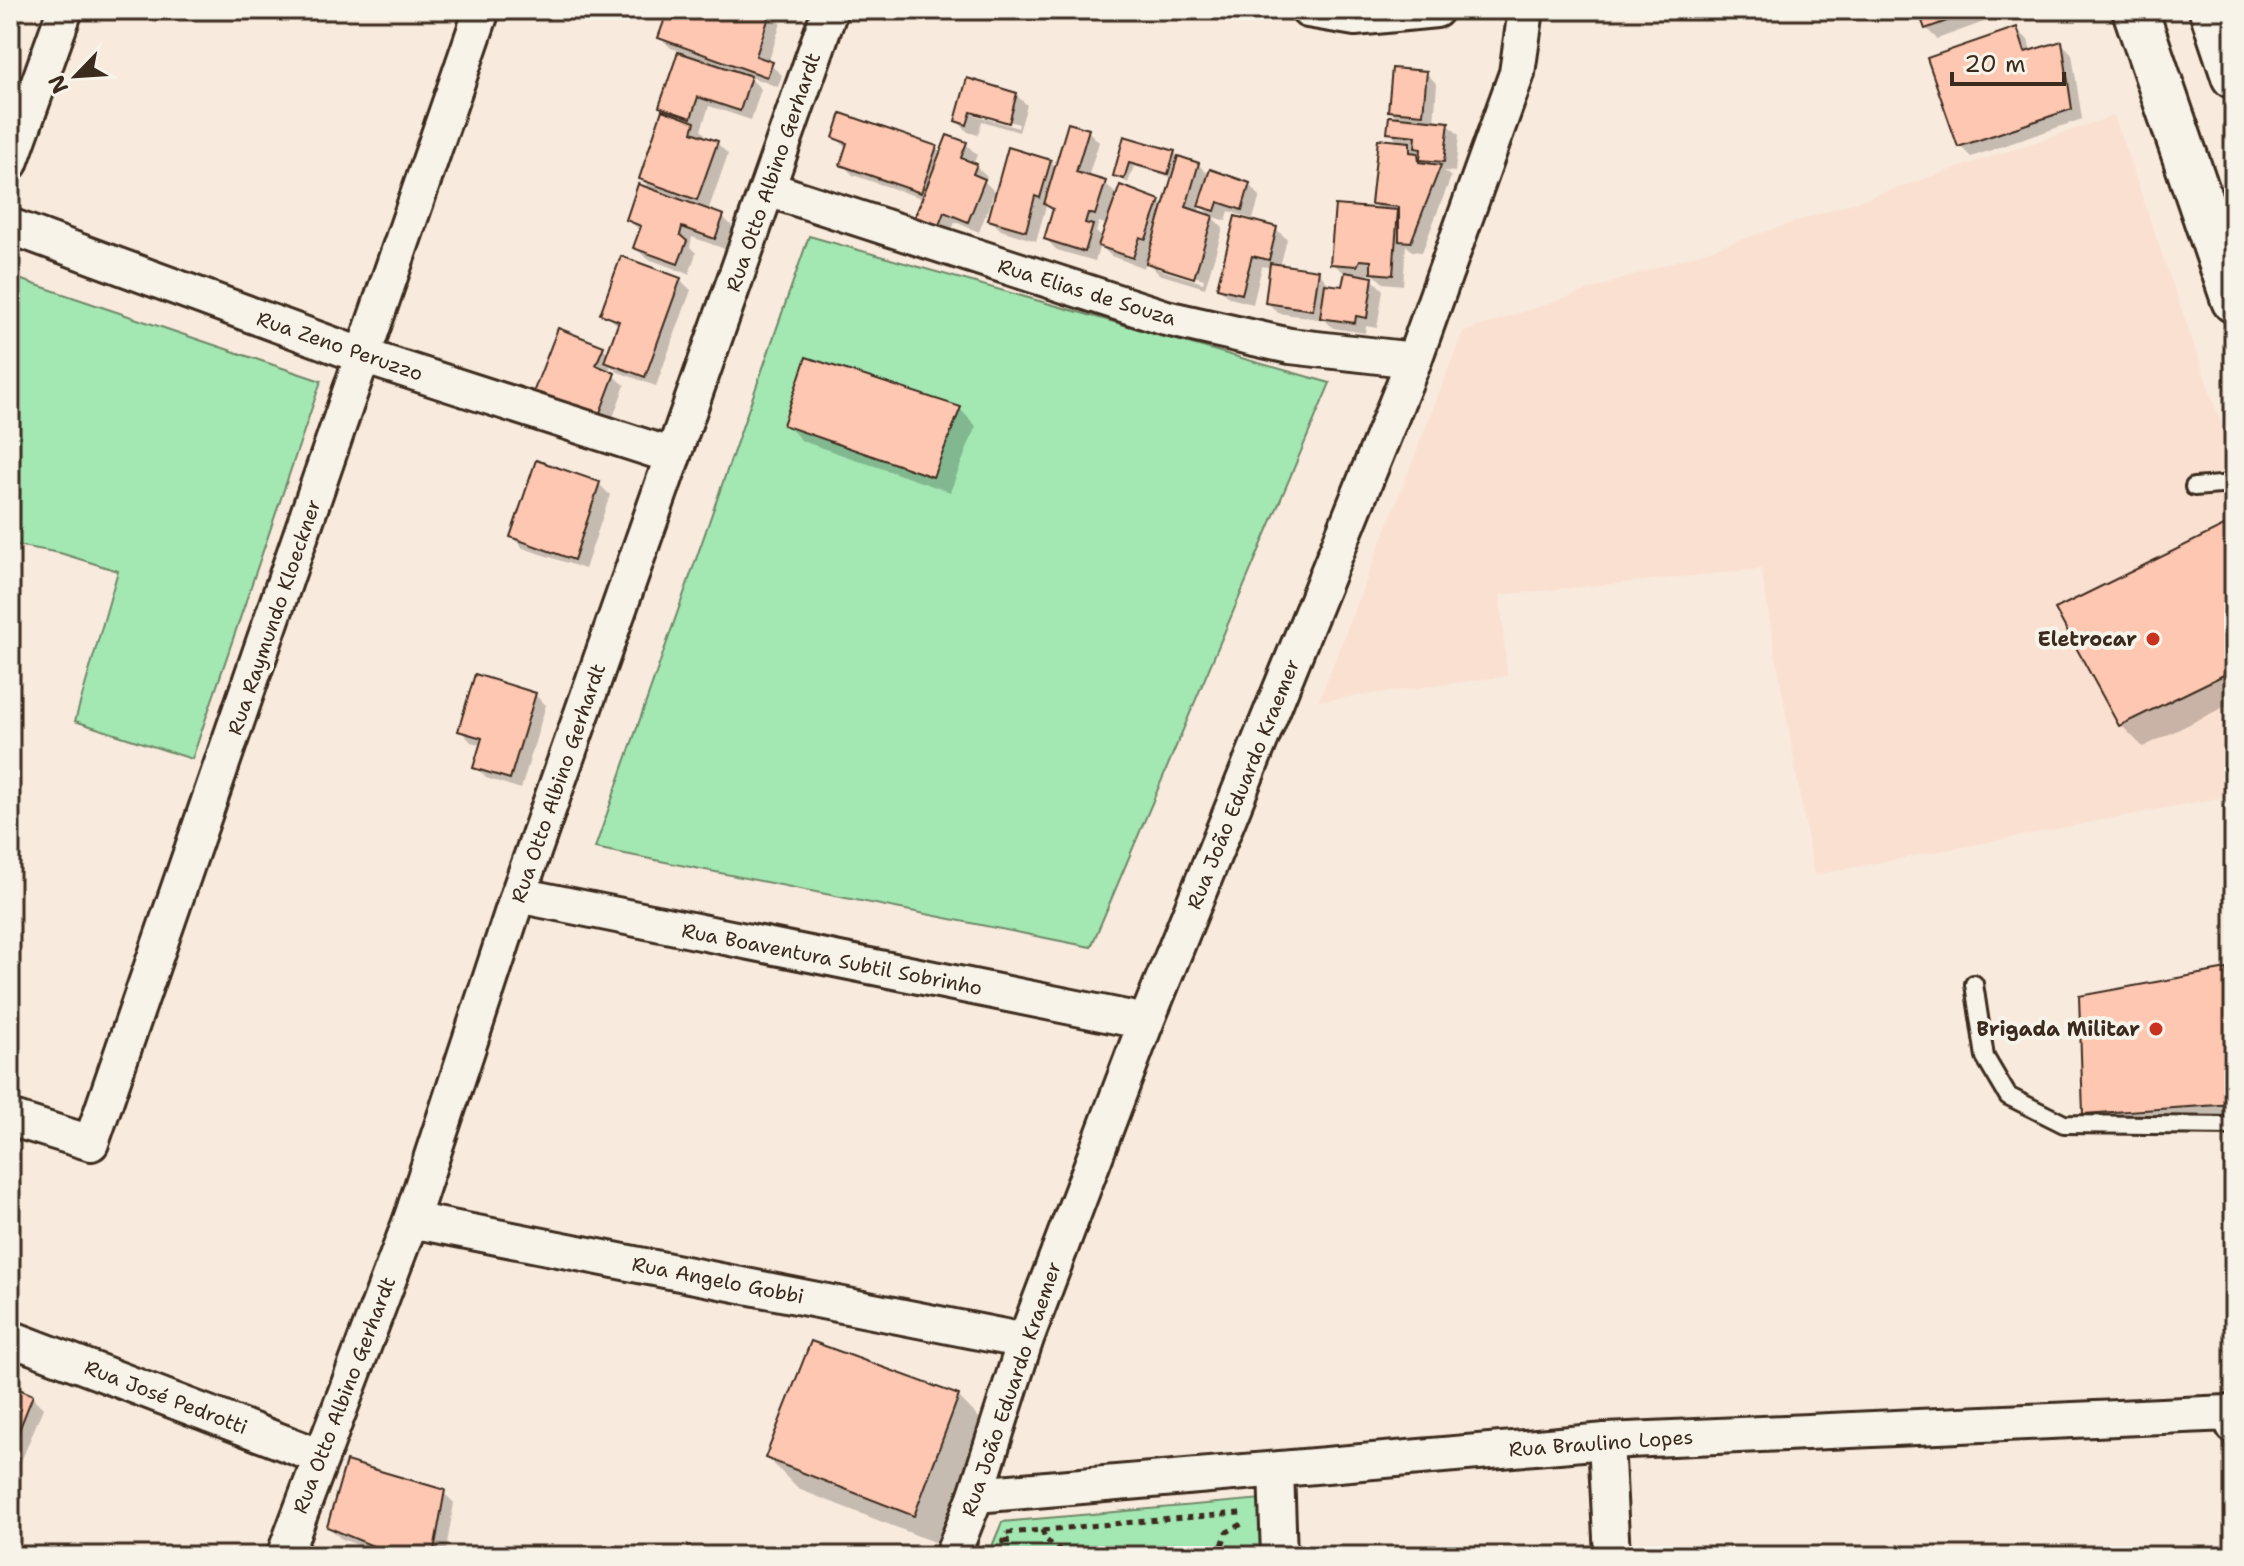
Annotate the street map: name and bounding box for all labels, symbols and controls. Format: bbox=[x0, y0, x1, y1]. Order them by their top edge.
north arrow bbox=[36, 36, 116, 116]
scale bar bbox=[1952, 36, 2064, 86]
text: 20 m bbox=[1964, 48, 2026, 80]
street label: Rua Otto Albino Gerhardt bbox=[720, 49, 826, 295]
text: N bbox=[42, 70, 75, 98]
street label: Rua Elias de Souza bbox=[995, 253, 1180, 332]
street label: Rua Zeno Peruzzo bbox=[253, 305, 427, 387]
street label: Rua Raymundo Kloeckner bbox=[221, 496, 327, 738]
place label: Eletrocar bbox=[2038, 626, 2137, 652]
marker: Eletrocar bbox=[2144, 630, 2162, 648]
street label: Rua João Eduardo Kraemer bbox=[1181, 655, 1305, 913]
street label: Rua Otto Albino Gerhardt bbox=[505, 660, 611, 906]
street label: Rua Boaventura Subtil Sobrinho bbox=[679, 917, 985, 1001]
place label: Brigada Militar bbox=[1977, 1016, 2140, 1042]
marker: Brigada Militar bbox=[2147, 1020, 2165, 1038]
street label: Rua Angelo Gobbi bbox=[630, 1251, 806, 1309]
street label: Rua João Eduardo Kraemer bbox=[955, 1258, 1067, 1520]
street label: Rua Otto Albino Gerhardt bbox=[287, 1273, 401, 1517]
street label: Rua José Pedrotti bbox=[81, 1354, 251, 1440]
street label: Rua Braulino Lopes bbox=[1508, 1424, 1694, 1462]

